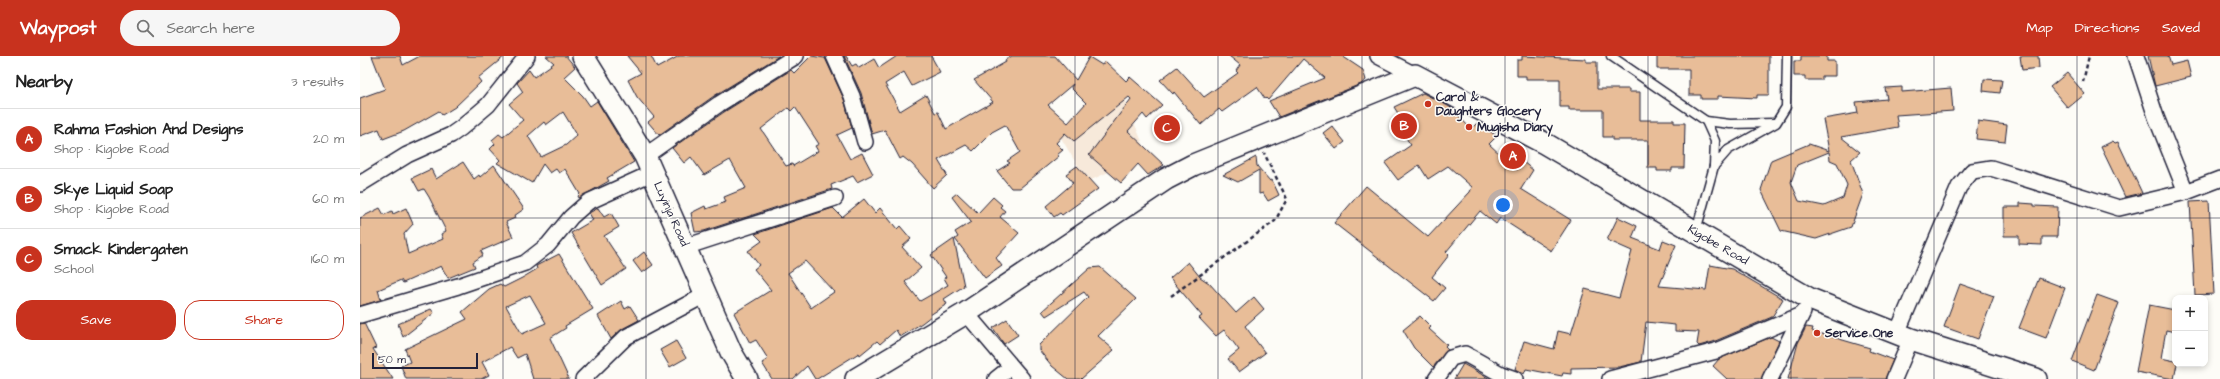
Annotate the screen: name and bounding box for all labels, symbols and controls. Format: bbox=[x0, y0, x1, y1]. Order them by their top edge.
search box bbox=[120, 10, 400, 46]
text: Waypost bbox=[20, 15, 96, 42]
icon: search bbox=[134, 17, 156, 39]
text: Search here bbox=[166, 18, 255, 39]
text: Map bbox=[2026, 18, 2053, 38]
text: Directions bbox=[2075, 18, 2140, 38]
text: Saved bbox=[2162, 18, 2200, 38]
text: Nearby bbox=[16, 70, 73, 94]
text: 3 results bbox=[291, 73, 344, 91]
place label: Carol & Daughters Glocery bbox=[1436, 89, 1542, 122]
marker: Carol & Daughters Glocery bbox=[1423, 99, 1433, 109]
pin: B bbox=[1391, 111, 1417, 141]
pin: C bbox=[1154, 113, 1180, 143]
text: Rahma Fashion And Designs bbox=[54, 119, 243, 140]
place label: Mugisha Diary bbox=[1477, 119, 1553, 138]
marker: Mugisha Diary bbox=[1464, 122, 1474, 132]
text: A bbox=[25, 130, 33, 148]
text: 20 m bbox=[313, 130, 344, 148]
text: Shop · Kigobe Road bbox=[54, 140, 169, 158]
pin: A bbox=[1500, 141, 1526, 171]
text: Skye Liquid Soap bbox=[54, 179, 173, 200]
street label: Luyinja Road bbox=[648, 179, 693, 250]
text: B bbox=[24, 190, 34, 208]
text: 60 m bbox=[312, 190, 344, 208]
your location bbox=[1493, 195, 1513, 215]
text: Shop · Kigobe Road bbox=[54, 200, 169, 218]
street label: Kigobe Road bbox=[1684, 221, 1752, 270]
text: Smack Kindergaten bbox=[54, 239, 188, 260]
text: C bbox=[24, 250, 34, 268]
text: 160 m bbox=[311, 250, 344, 268]
text: School bbox=[54, 260, 94, 278]
map controls bbox=[2172, 295, 2208, 367]
button: + bbox=[2172, 295, 2208, 331]
button: Save bbox=[16, 300, 176, 340]
button: Share bbox=[184, 300, 344, 340]
place label: Service One bbox=[1824, 325, 1894, 342]
marker: Service One bbox=[1812, 328, 1822, 338]
button: − bbox=[2172, 331, 2208, 367]
scale bar bbox=[372, 351, 478, 370]
text: 50 m bbox=[378, 352, 406, 367]

